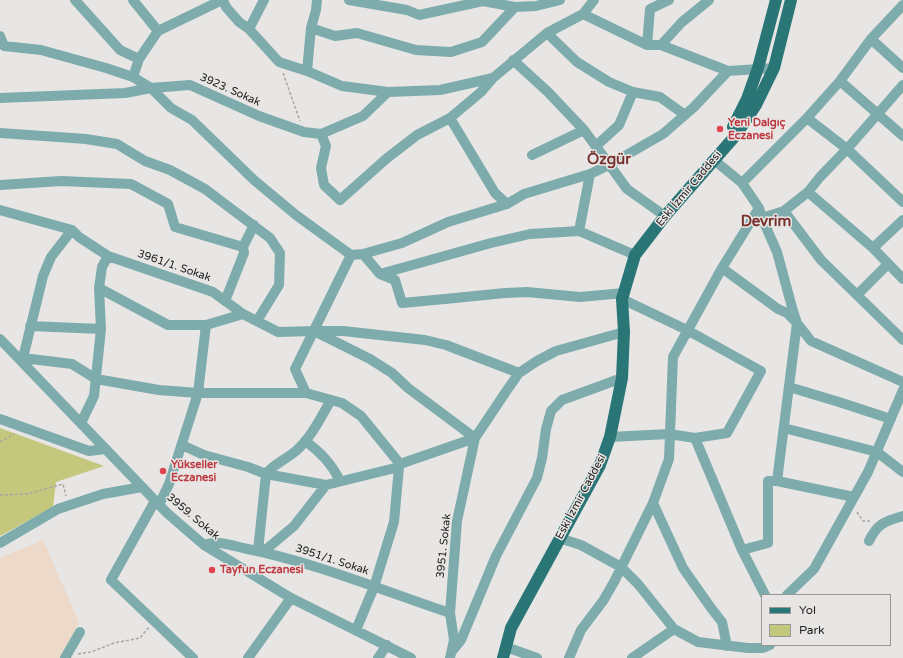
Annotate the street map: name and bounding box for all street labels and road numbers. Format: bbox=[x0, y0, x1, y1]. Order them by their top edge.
street label: 3923. Sokak bbox=[198, 71, 262, 109]
street label: Eski İzmir Caddesi bbox=[654, 149, 724, 229]
street label: 3961/1. Sokak bbox=[136, 247, 212, 285]
street label: Eski İzmir Caddesi bbox=[553, 452, 609, 542]
street label: 3959. Sokak bbox=[164, 491, 222, 543]
street label: 3951. Sokak bbox=[434, 513, 454, 579]
street label: 3951/1. Sokak bbox=[294, 542, 370, 578]

